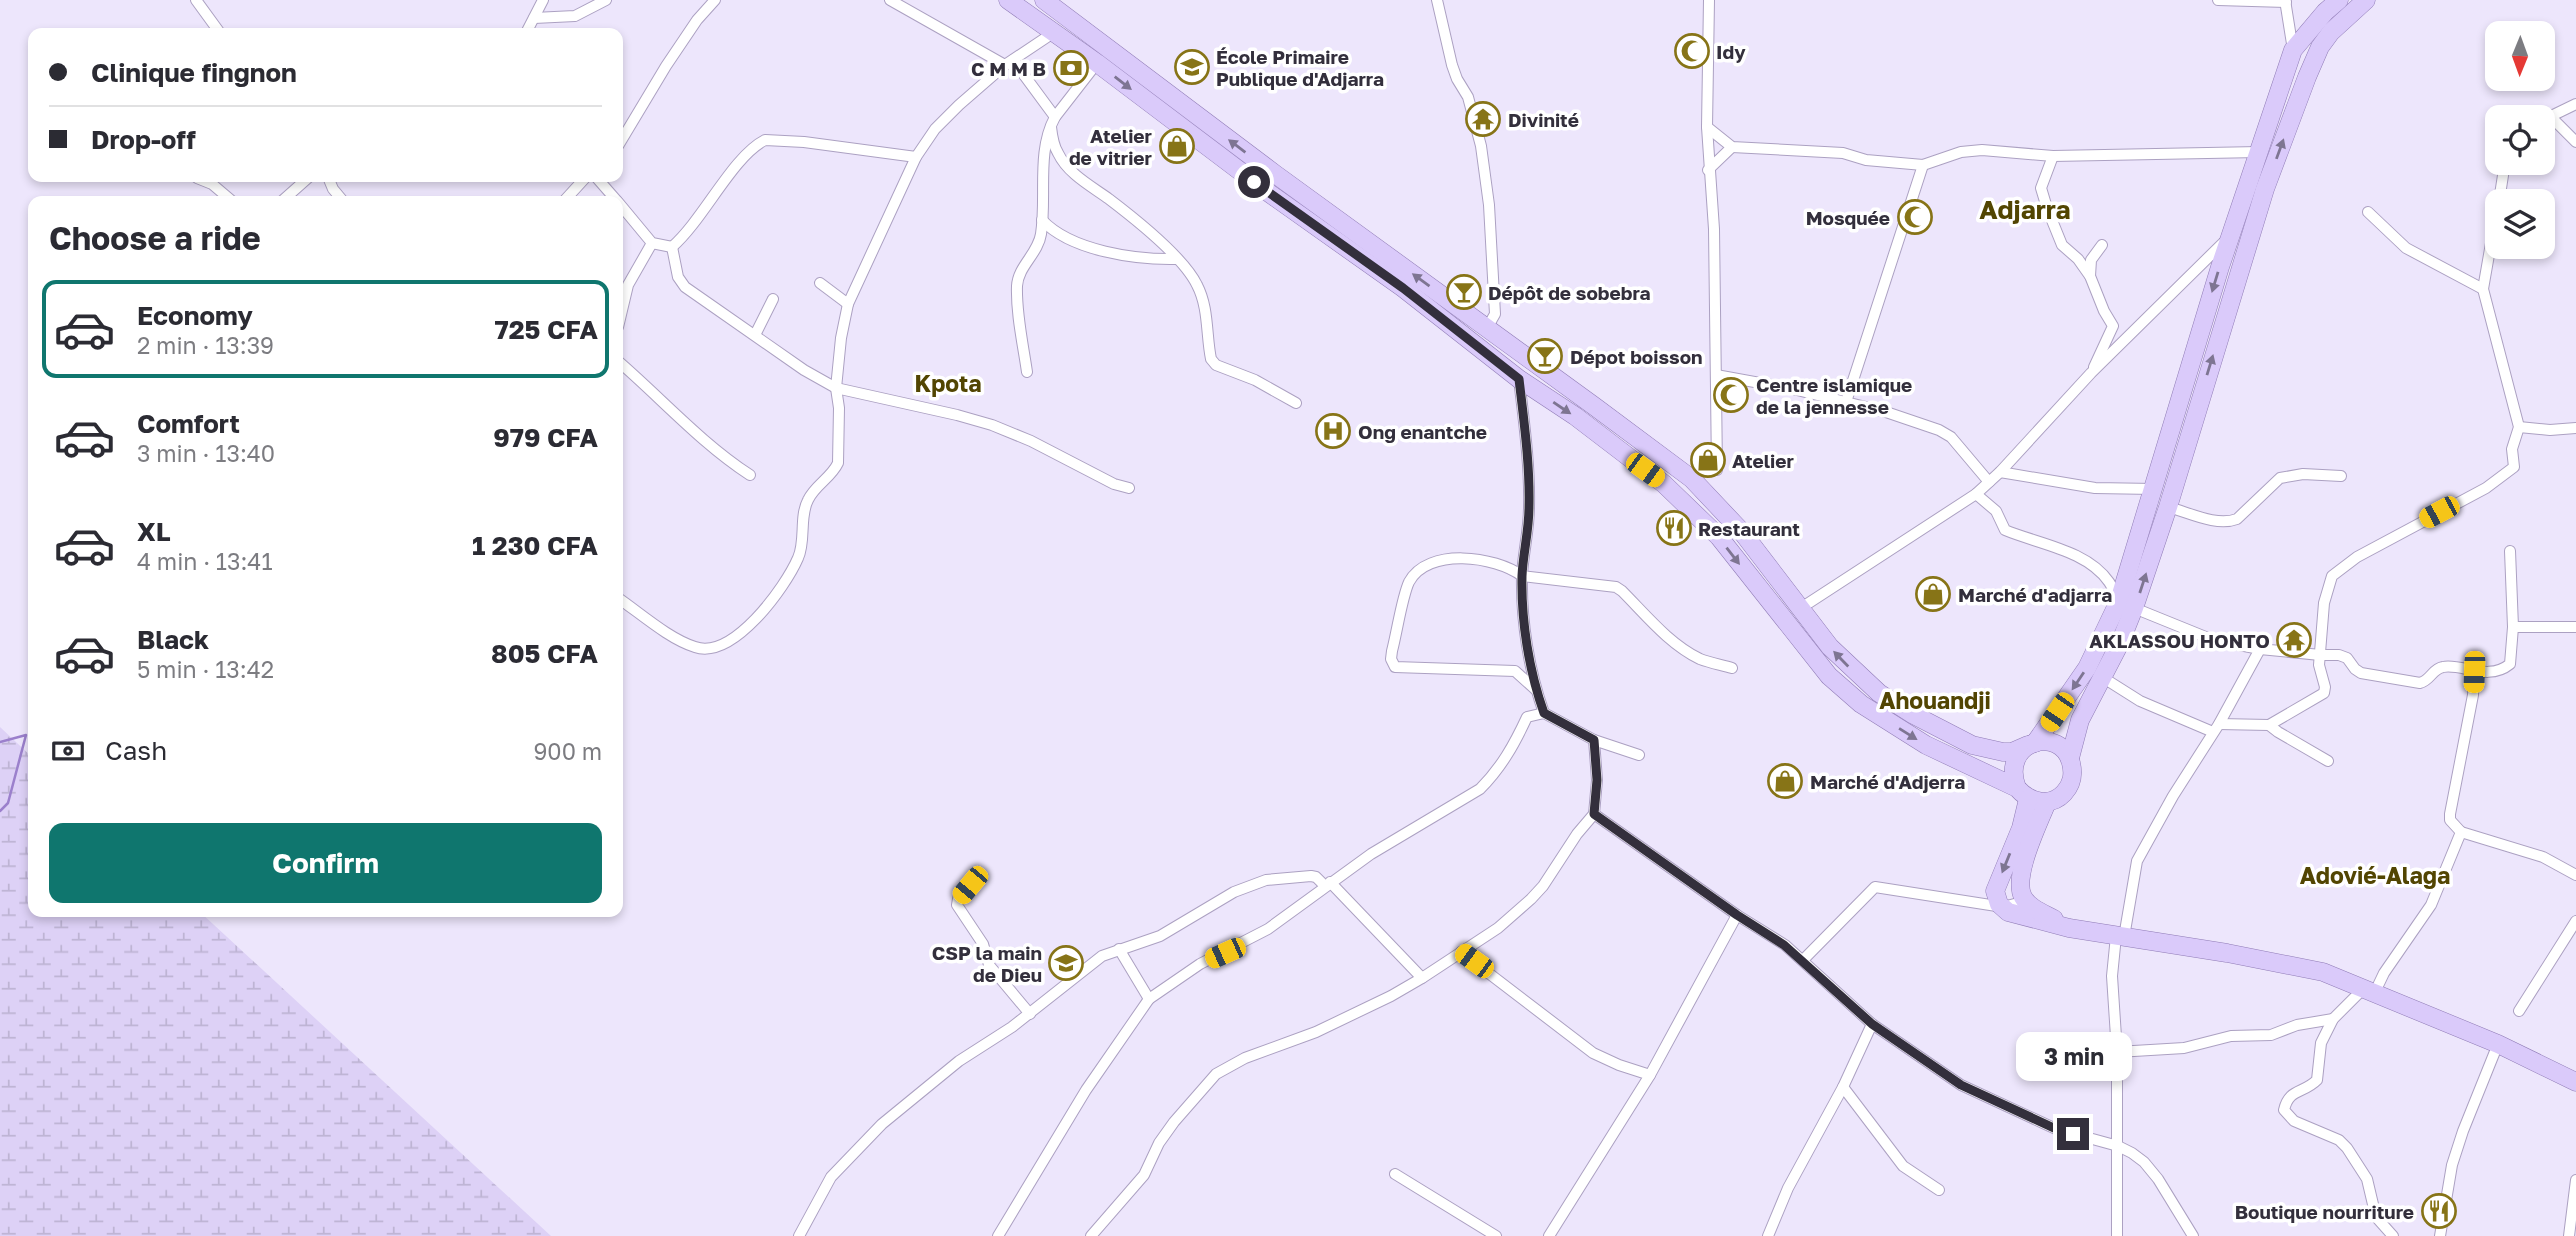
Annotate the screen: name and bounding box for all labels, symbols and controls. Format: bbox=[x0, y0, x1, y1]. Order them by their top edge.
north arrow bbox=[2485, 21, 2555, 91]
map controls bbox=[2485, 21, 2555, 259]
mosque icon: Idy bbox=[1673, 32, 1711, 70]
place label: Idy bbox=[1716, 40, 1746, 63]
place label: École Primaire Publique d'Adjarra bbox=[1216, 45, 1384, 90]
school or university icon: École Primaire Publique d'Adjarra bbox=[1173, 48, 1211, 86]
bank icon: C M M B bbox=[1052, 49, 1090, 87]
text: Clinique fingnon bbox=[91, 57, 297, 88]
place label: C M M B bbox=[971, 57, 1046, 80]
one-way arrow bbox=[1114, 76, 1132, 90]
temple icon: Divinité bbox=[1464, 100, 1502, 138]
button: locate bbox=[2485, 105, 2555, 175]
place label: Divinité bbox=[1508, 108, 1579, 131]
text: Drop-off bbox=[91, 124, 196, 155]
place label: Atelier de vitrier bbox=[1069, 124, 1153, 169]
shop icon: Atelier de vitrier bbox=[1158, 127, 1196, 165]
one-way arrow bbox=[1229, 138, 1247, 153]
one-way arrow bbox=[2274, 138, 2285, 159]
route start bbox=[1238, 166, 1270, 198]
button: layers bbox=[2485, 189, 2555, 259]
district label: Adjarra bbox=[1979, 194, 2071, 225]
mosque icon: Mosquée bbox=[1896, 198, 1934, 236]
place label: Mosquée bbox=[1806, 206, 1890, 229]
text: Choose a ride bbox=[49, 219, 261, 257]
one-way arrow bbox=[2210, 272, 2220, 293]
one-way arrow bbox=[1412, 273, 1430, 287]
bar icon: Dépôt de sobebra bbox=[1445, 273, 1483, 311]
place label: Dépôt de sobebra bbox=[1488, 281, 1651, 304]
icon: car bbox=[53, 298, 116, 361]
text: Economy bbox=[137, 300, 253, 331]
text: 725 CFA bbox=[495, 314, 598, 345]
text: 2 min · 13:39 bbox=[137, 331, 274, 359]
bar icon: Dépot boisson bbox=[1526, 337, 1564, 375]
place label: Dépot boisson bbox=[1570, 345, 1703, 368]
one-way arrow bbox=[2205, 354, 2215, 375]
district label: Kpota bbox=[914, 369, 982, 397]
place label: Centre islamique de la jennesse bbox=[1756, 373, 1912, 418]
mosque icon: Centre islamique de la jennesse bbox=[1712, 376, 1750, 414]
one-way arrow bbox=[1553, 401, 1571, 415]
icon: car bbox=[53, 406, 116, 469]
text: Comfort bbox=[137, 408, 240, 439]
hospital icon: Ong enantche bbox=[1314, 412, 1352, 450]
place label: Ong enantche bbox=[1358, 420, 1487, 443]
text: 979 CFA bbox=[493, 422, 598, 453]
text: 3 min · 13:40 bbox=[137, 439, 275, 467]
shop icon: Atelier bbox=[1689, 441, 1727, 479]
car bbox=[1622, 449, 1669, 491]
place label: Atelier bbox=[1732, 449, 1795, 472]
car bbox=[2416, 493, 2463, 531]
restaurant icon: Restaurant bbox=[1655, 509, 1693, 547]
icon: car bbox=[53, 514, 116, 577]
text: XL bbox=[137, 516, 171, 547]
place label: Restaurant bbox=[1698, 517, 1800, 540]
text: 1 230 CFA bbox=[472, 530, 598, 561]
text: 4 min · 13:41 bbox=[137, 547, 273, 575]
one-way arrow bbox=[1726, 547, 1740, 565]
one-way arrow bbox=[2138, 572, 2149, 593]
shop icon: Marché d'adjarra bbox=[1914, 575, 1952, 613]
place label: Marché d'adjarra bbox=[1958, 583, 2112, 606]
temple icon: AKLASSOU HONTO bbox=[2275, 621, 2313, 659]
icon: car bbox=[53, 622, 116, 685]
text: Black bbox=[137, 624, 209, 655]
place label: AKLASSOU HONTO bbox=[2089, 629, 2270, 652]
text: 805 CFA bbox=[491, 638, 598, 669]
one-way arrow bbox=[1834, 651, 1850, 668]
car bbox=[2463, 651, 2486, 693]
text: 5 min · 13:42 bbox=[137, 655, 274, 683]
one-way arrow bbox=[2071, 672, 2085, 690]
district label: Ahouandji bbox=[1879, 686, 1991, 714]
car bbox=[2037, 689, 2078, 735]
one-way arrow bbox=[1899, 727, 1918, 740]
icon: cash bbox=[49, 732, 87, 770]
text: Cash bbox=[105, 735, 167, 766]
text: 900 m bbox=[533, 737, 602, 765]
shop icon: Marché d'Adjerra bbox=[1766, 762, 1804, 800]
place label: Marché d'Adjerra bbox=[1810, 770, 1965, 793]
button: Confirm bbox=[49, 823, 602, 903]
one-way arrow bbox=[2000, 852, 2011, 873]
district label: Adovié-Alaga bbox=[2300, 861, 2450, 889]
car bbox=[949, 862, 992, 908]
car bbox=[1202, 935, 1249, 971]
car bbox=[1451, 940, 1498, 982]
place label: CSP la main de Dieu bbox=[932, 941, 1042, 986]
school or university icon: CSP la main de Dieu bbox=[1047, 944, 1085, 982]
callout: 3 min bbox=[2015, 1032, 2131, 1082]
text: 3 min bbox=[2044, 1042, 2104, 1070]
route end bbox=[2057, 1118, 2089, 1150]
restaurant icon: Boutique nourriture bbox=[2420, 1192, 2458, 1230]
place label: Boutique nourriture bbox=[2235, 1200, 2414, 1223]

